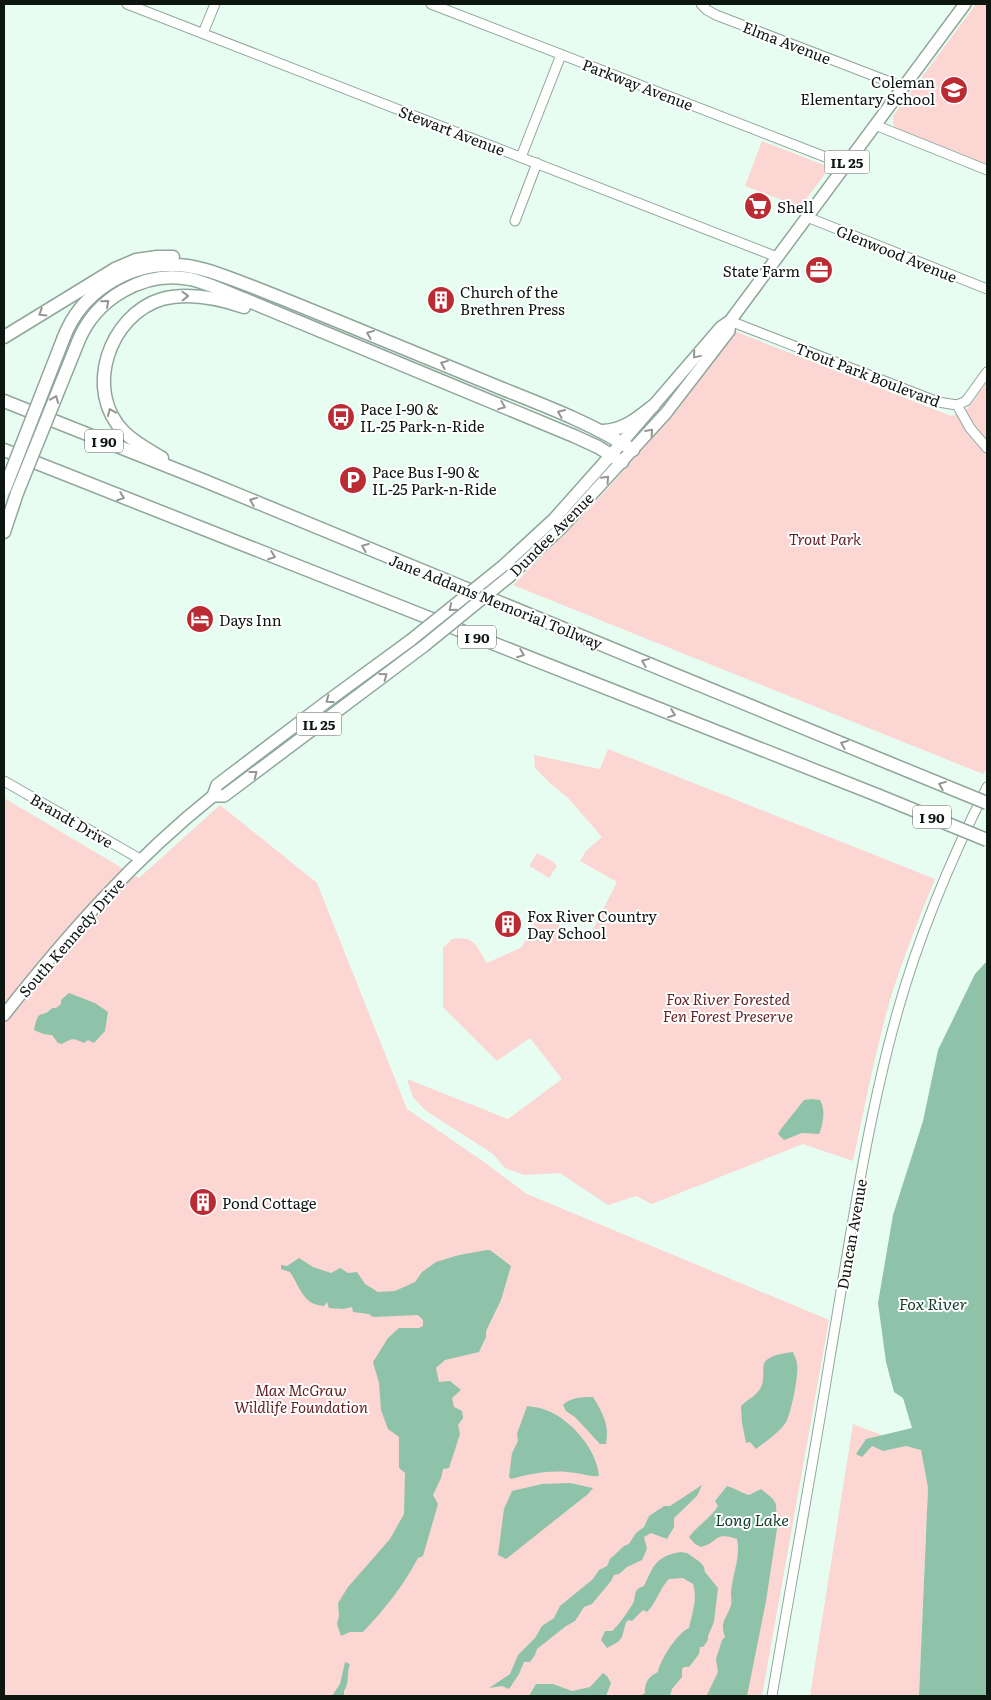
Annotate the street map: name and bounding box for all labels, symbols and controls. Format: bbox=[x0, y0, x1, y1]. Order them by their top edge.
street label: Elma Avenue bbox=[740, 15, 835, 69]
street label: Parkway Avenue bbox=[579, 52, 697, 116]
place label: Coleman Elementary School bbox=[800, 70, 935, 110]
school or university icon: Coleman Elementary School bbox=[939, 75, 969, 105]
street label: Stewart Avenue bbox=[396, 99, 509, 161]
road number: IL 25 bbox=[824, 150, 870, 173]
supermarket icon: Shell bbox=[743, 191, 773, 221]
place label: Shell bbox=[777, 195, 813, 218]
street label: Glenwood Avenue bbox=[833, 218, 961, 288]
office icon: State Farm bbox=[804, 255, 834, 285]
place label: State Farm bbox=[723, 259, 800, 282]
place label: Church of the Brethren Press bbox=[460, 280, 565, 320]
building icon: Church of the Brethren Press bbox=[426, 285, 456, 315]
one-way arrow bbox=[181, 291, 189, 302]
one-way arrow bbox=[100, 300, 109, 309]
one-way arrow bbox=[38, 307, 47, 317]
one-way arrow bbox=[366, 330, 375, 340]
street label: Trout Park Boulevard bbox=[792, 336, 944, 412]
one-way arrow bbox=[693, 350, 702, 359]
one-way arrow bbox=[440, 360, 449, 370]
one-way arrow bbox=[49, 395, 59, 404]
place label: Pace I-90 & IL-25 Park-n-Ride bbox=[360, 397, 485, 437]
one-way arrow bbox=[497, 400, 506, 411]
bus stop icon: Pace I-90 & IL-25 Park-n-Ride bbox=[326, 402, 356, 432]
one-way arrow bbox=[107, 408, 118, 417]
one-way arrow bbox=[557, 409, 566, 419]
one-way arrow bbox=[644, 428, 653, 437]
road number: I 90 bbox=[85, 430, 123, 452]
place label: Pace Bus I-90 & IL-25 Park-n-Ride bbox=[372, 460, 497, 500]
parking icon: Pace Bus I-90 & IL-25 Park-n-Ride bbox=[338, 465, 368, 495]
one-way arrow bbox=[600, 476, 609, 485]
street label: Dundee Avenue bbox=[504, 486, 599, 581]
one-way arrow bbox=[116, 491, 125, 501]
one-way arrow bbox=[249, 497, 257, 507]
park label: Trout Park bbox=[789, 527, 862, 550]
one-way arrow bbox=[361, 543, 370, 554]
street label: Jane Addams Memorial Tollway bbox=[386, 548, 606, 655]
one-way arrow bbox=[267, 550, 276, 561]
one-way arrow bbox=[448, 602, 457, 611]
hotel icon: Days Inn bbox=[185, 604, 215, 634]
place label: Days Inn bbox=[219, 608, 282, 631]
road number: I 90 bbox=[458, 626, 496, 649]
one-way arrow bbox=[516, 648, 525, 659]
one-way arrow bbox=[641, 658, 650, 669]
one-way arrow bbox=[378, 673, 388, 682]
one-way arrow bbox=[326, 694, 335, 702]
one-way arrow bbox=[668, 708, 676, 718]
road number: IL 25 bbox=[296, 712, 342, 736]
one-way arrow bbox=[840, 740, 849, 750]
one-way arrow bbox=[248, 771, 257, 779]
one-way arrow bbox=[938, 780, 947, 791]
street label: Brandt Drive bbox=[26, 787, 118, 853]
road number: I 90 bbox=[913, 806, 951, 829]
street label: South Kennedy Drive bbox=[13, 872, 130, 1002]
place label: Fox River Country Day School bbox=[527, 904, 657, 944]
building icon: Fox River Country Day School bbox=[493, 909, 523, 939]
park label: Fox River Forested Fen Forest Preserve bbox=[663, 987, 793, 1027]
street label: Duncan Avenue bbox=[830, 1177, 872, 1291]
building icon: Pond Cottage bbox=[188, 1187, 218, 1217]
place label: Pond Cottage bbox=[222, 1191, 317, 1214]
water label: Fox River bbox=[899, 1291, 967, 1315]
park label: Max McGraw Wildlife Foundation bbox=[234, 1378, 368, 1418]
water label: Long Lake bbox=[715, 1507, 789, 1531]

